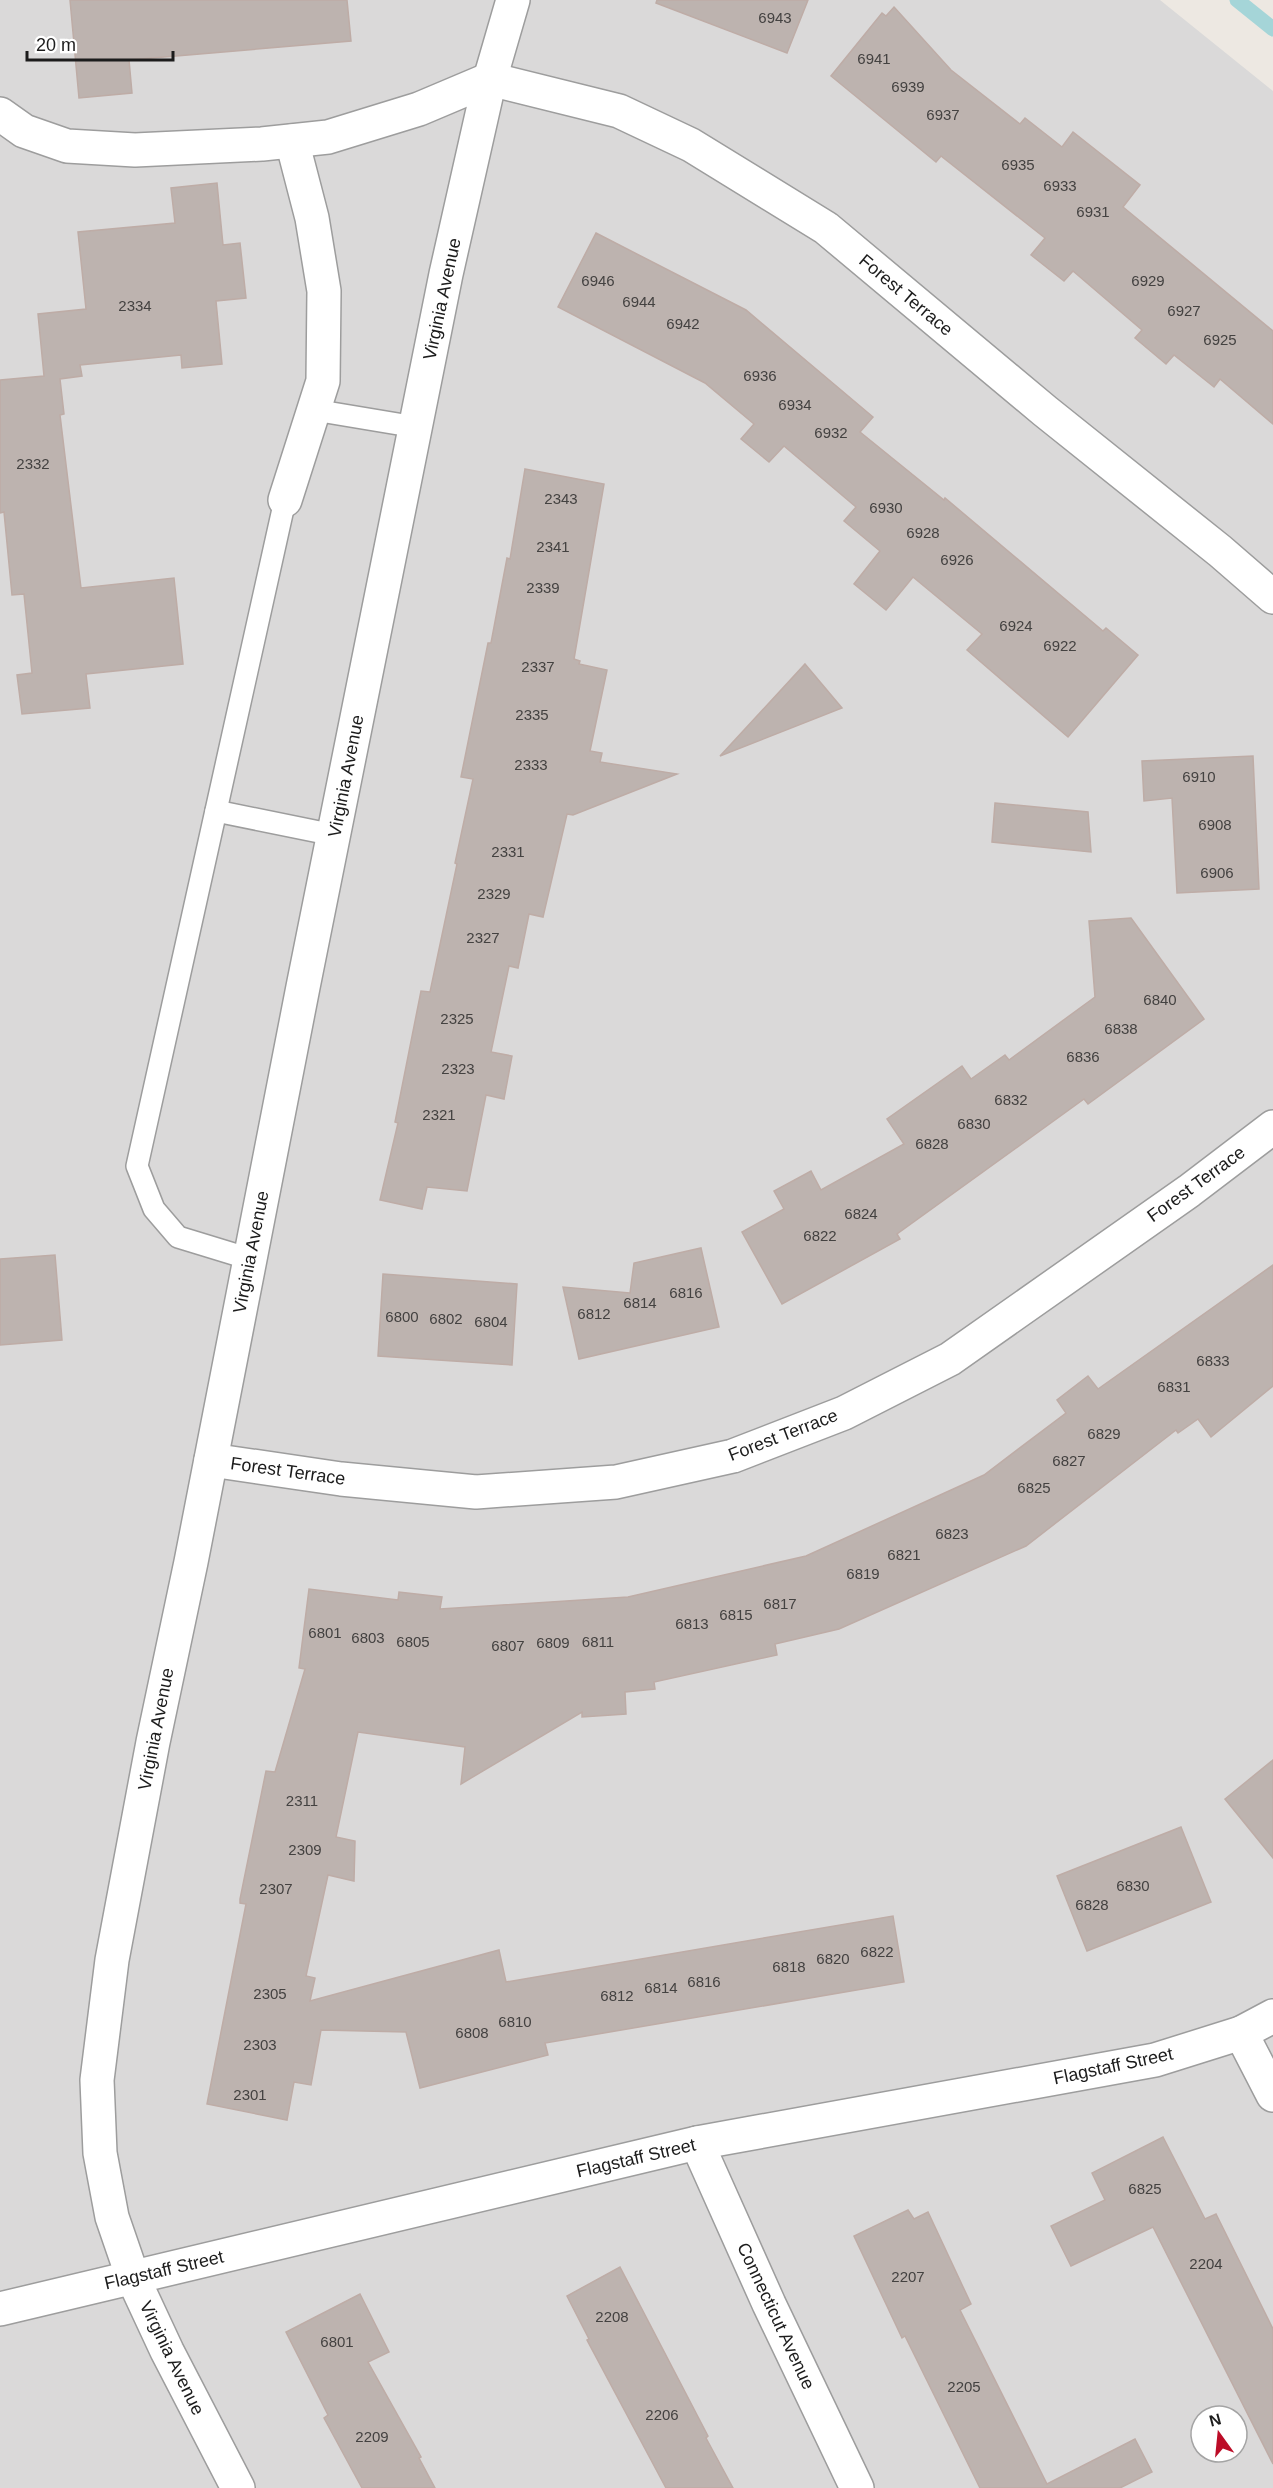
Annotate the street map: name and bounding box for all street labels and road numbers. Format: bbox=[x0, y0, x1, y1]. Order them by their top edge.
street label: Virginia Avenue bbox=[419, 236, 465, 362]
street label: Forest Terrace bbox=[855, 250, 957, 340]
street label: Virginia Avenue bbox=[324, 713, 368, 839]
street label: Forest Terrace bbox=[1143, 1142, 1249, 1226]
street label: Virginia Avenue bbox=[229, 1189, 273, 1315]
street label: Forest Terrace bbox=[725, 1405, 841, 1465]
street label: Forest Terrace bbox=[229, 1453, 347, 1489]
street label: Virginia Avenue bbox=[134, 1666, 178, 1792]
street label: Flagstaff Street bbox=[1051, 2044, 1175, 2088]
street label: Flagstaff Street bbox=[574, 2135, 698, 2181]
street label: Connecticut Avenue bbox=[733, 2239, 819, 2393]
street label: Flagstaff Street bbox=[102, 2247, 226, 2293]
street label: Virginia Avenue bbox=[136, 2298, 208, 2418]

